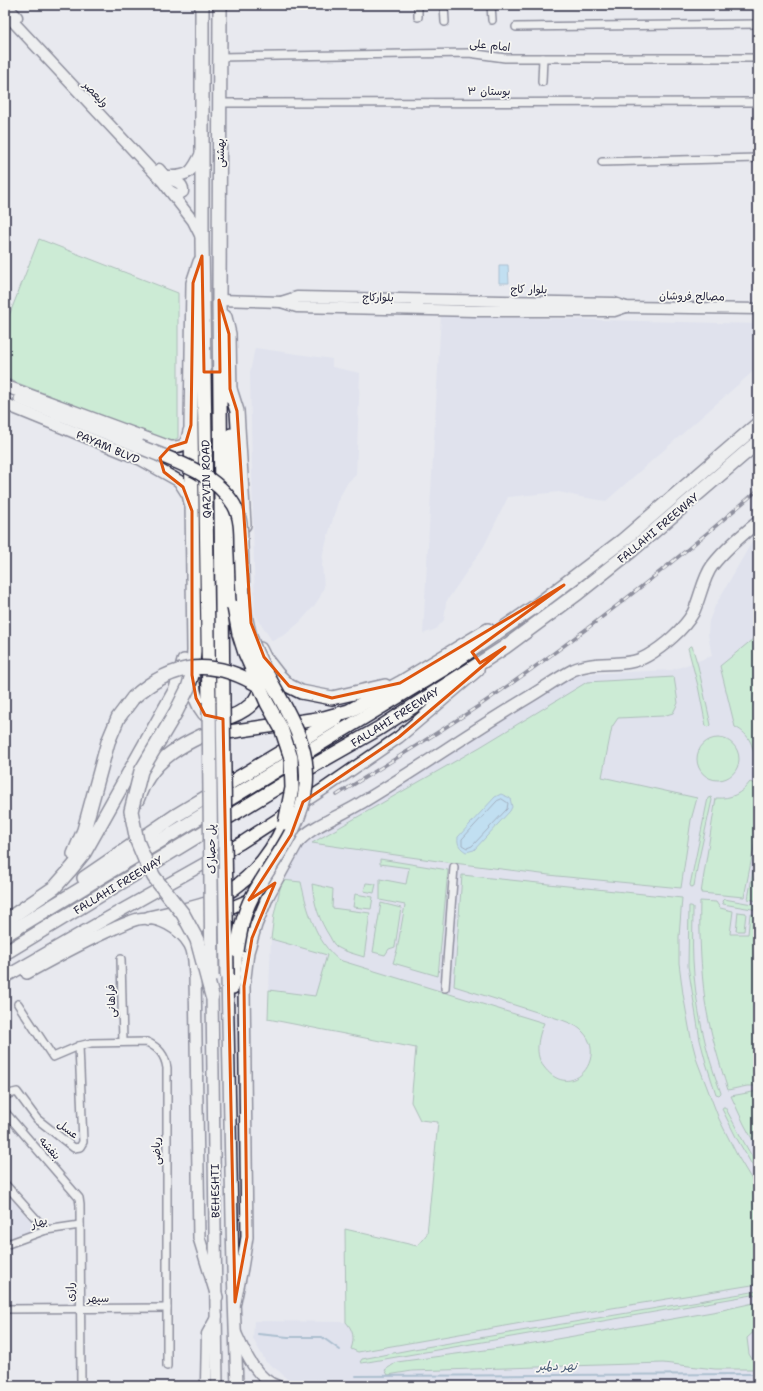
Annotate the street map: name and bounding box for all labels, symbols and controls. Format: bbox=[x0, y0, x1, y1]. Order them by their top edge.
street label: امام علی bbox=[469, 36, 511, 56]
street label: ولیعصر bbox=[79, 77, 112, 111]
street label: بوستان ۳ bbox=[468, 84, 510, 99]
street label: بهشتی bbox=[213, 138, 228, 168]
street label: بلوار کاج bbox=[510, 282, 548, 297]
street label: مصالح فروشان bbox=[659, 288, 725, 305]
street label: بلوارکاج bbox=[362, 290, 394, 305]
street label: PAYAM BLVD bbox=[74, 427, 142, 468]
street label: QAZVIN ROAD bbox=[198, 440, 215, 518]
street label: FALLAHI FREEWAY bbox=[614, 490, 702, 567]
street label: FALLAHI FREEWAY bbox=[348, 684, 443, 751]
street label: پل حصارک bbox=[204, 824, 219, 874]
street label: FALLAHI FREEWAY bbox=[71, 853, 166, 918]
street label: فراهانی bbox=[103, 984, 120, 1018]
street label: عسل bbox=[54, 1117, 81, 1142]
street label: بنفشه bbox=[35, 1134, 64, 1163]
street label: ریاضی bbox=[149, 1137, 164, 1165]
street label: BEHESHTI bbox=[208, 1164, 223, 1218]
street label: بهار bbox=[28, 1213, 49, 1232]
street label: رازی bbox=[63, 1282, 78, 1302]
street label: سپهر bbox=[86, 1291, 109, 1306]
water label: نهر دلمبر bbox=[535, 1358, 579, 1374]

